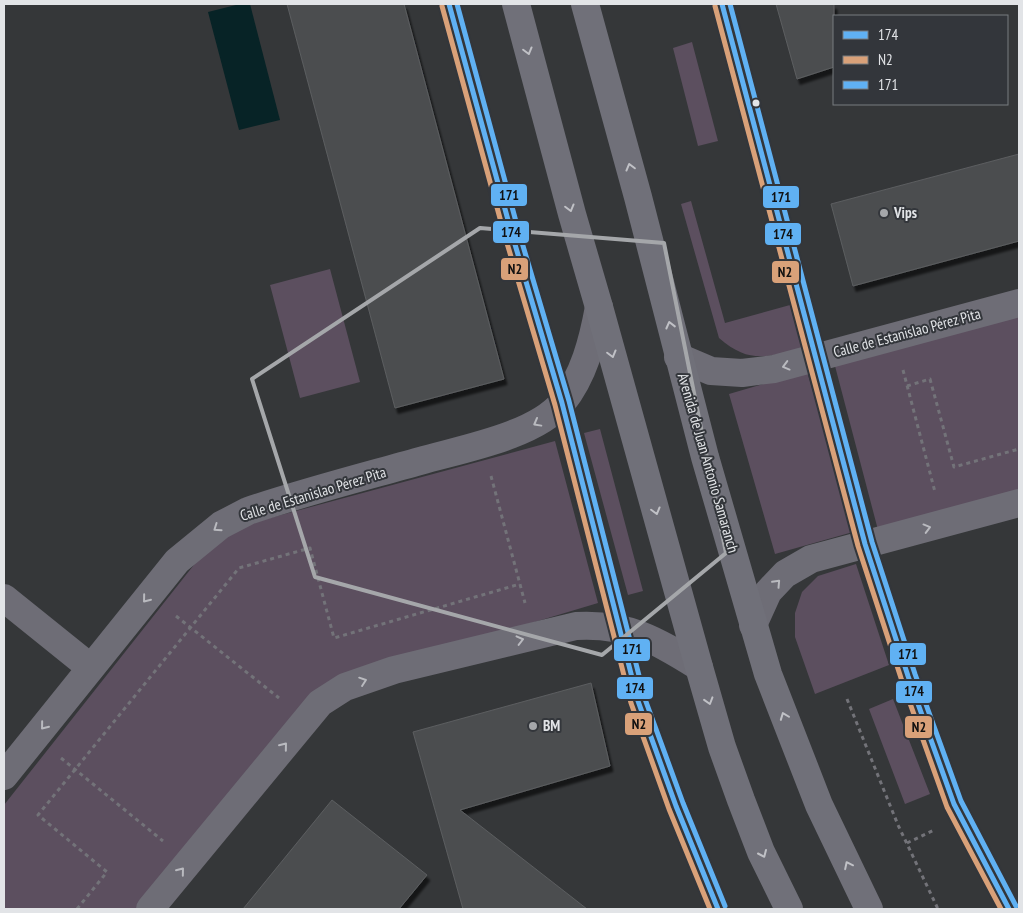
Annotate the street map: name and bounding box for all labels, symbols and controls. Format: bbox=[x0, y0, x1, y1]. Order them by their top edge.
legend bbox=[833, 15, 1008, 105]
text: 174 bbox=[878, 25, 899, 44]
one-way arrow bbox=[523, 46, 533, 54]
text: N2 bbox=[878, 50, 893, 69]
text: 171 bbox=[878, 75, 898, 94]
unlabelled marker bbox=[751, 98, 761, 108]
one-way arrow bbox=[625, 163, 636, 172]
line badge: 171 bbox=[490, 183, 528, 207]
line badge: 171 bbox=[762, 185, 800, 209]
text: 171 bbox=[499, 186, 519, 204]
text: 171 bbox=[771, 188, 791, 206]
place label: Vips bbox=[893, 203, 917, 222]
one-way arrow bbox=[564, 204, 575, 212]
marker: Vips bbox=[878, 207, 890, 219]
line badge: 174 bbox=[492, 220, 530, 244]
line badge: 174 bbox=[764, 222, 802, 246]
text: 174 bbox=[501, 223, 521, 241]
text: 174 bbox=[773, 225, 793, 243]
line badge: N2 bbox=[500, 257, 529, 281]
text: N2 bbox=[508, 260, 522, 278]
line badge: N2 bbox=[771, 260, 800, 284]
text: N2 bbox=[778, 263, 792, 281]
street label: Calle de Estanislao Pérez Pita bbox=[831, 304, 983, 361]
one-way arrow bbox=[665, 320, 676, 329]
one-way arrow bbox=[606, 350, 617, 359]
one-way arrow bbox=[782, 360, 791, 371]
street label: Avenida de Juan Antonio Samaranch bbox=[674, 371, 743, 555]
one-way arrow bbox=[533, 417, 542, 427]
street label: Calle de Estanislao Pérez Pita bbox=[238, 462, 388, 525]
one-way arrow bbox=[650, 506, 660, 515]
one-way arrow bbox=[213, 522, 223, 531]
one-way arrow bbox=[923, 523, 931, 533]
one-way arrow bbox=[771, 579, 780, 588]
one-way arrow bbox=[142, 594, 151, 603]
one-way arrow bbox=[515, 635, 524, 646]
line badge: 171 bbox=[613, 638, 651, 662]
text: 171 bbox=[622, 640, 642, 658]
line badge: 171 bbox=[889, 642, 927, 666]
text: 171 bbox=[898, 645, 918, 663]
line badge: 174 bbox=[616, 676, 654, 700]
one-way arrow bbox=[358, 677, 367, 687]
text: 174 bbox=[625, 679, 645, 697]
line badge: 174 bbox=[895, 680, 933, 704]
text: 174 bbox=[904, 682, 924, 700]
one-way arrow bbox=[703, 696, 713, 705]
line badge: N2 bbox=[624, 712, 653, 736]
one-way arrow bbox=[780, 712, 791, 721]
text: N2 bbox=[632, 715, 646, 733]
line badge: N2 bbox=[904, 715, 933, 739]
place label: BM bbox=[543, 716, 560, 735]
text: N2 bbox=[912, 718, 926, 736]
one-way arrow bbox=[42, 720, 50, 729]
marker: BM bbox=[527, 720, 539, 732]
one-way arrow bbox=[278, 742, 287, 751]
one-way arrow bbox=[756, 849, 767, 858]
one-way arrow bbox=[844, 861, 854, 870]
one-way arrow bbox=[175, 868, 183, 877]

